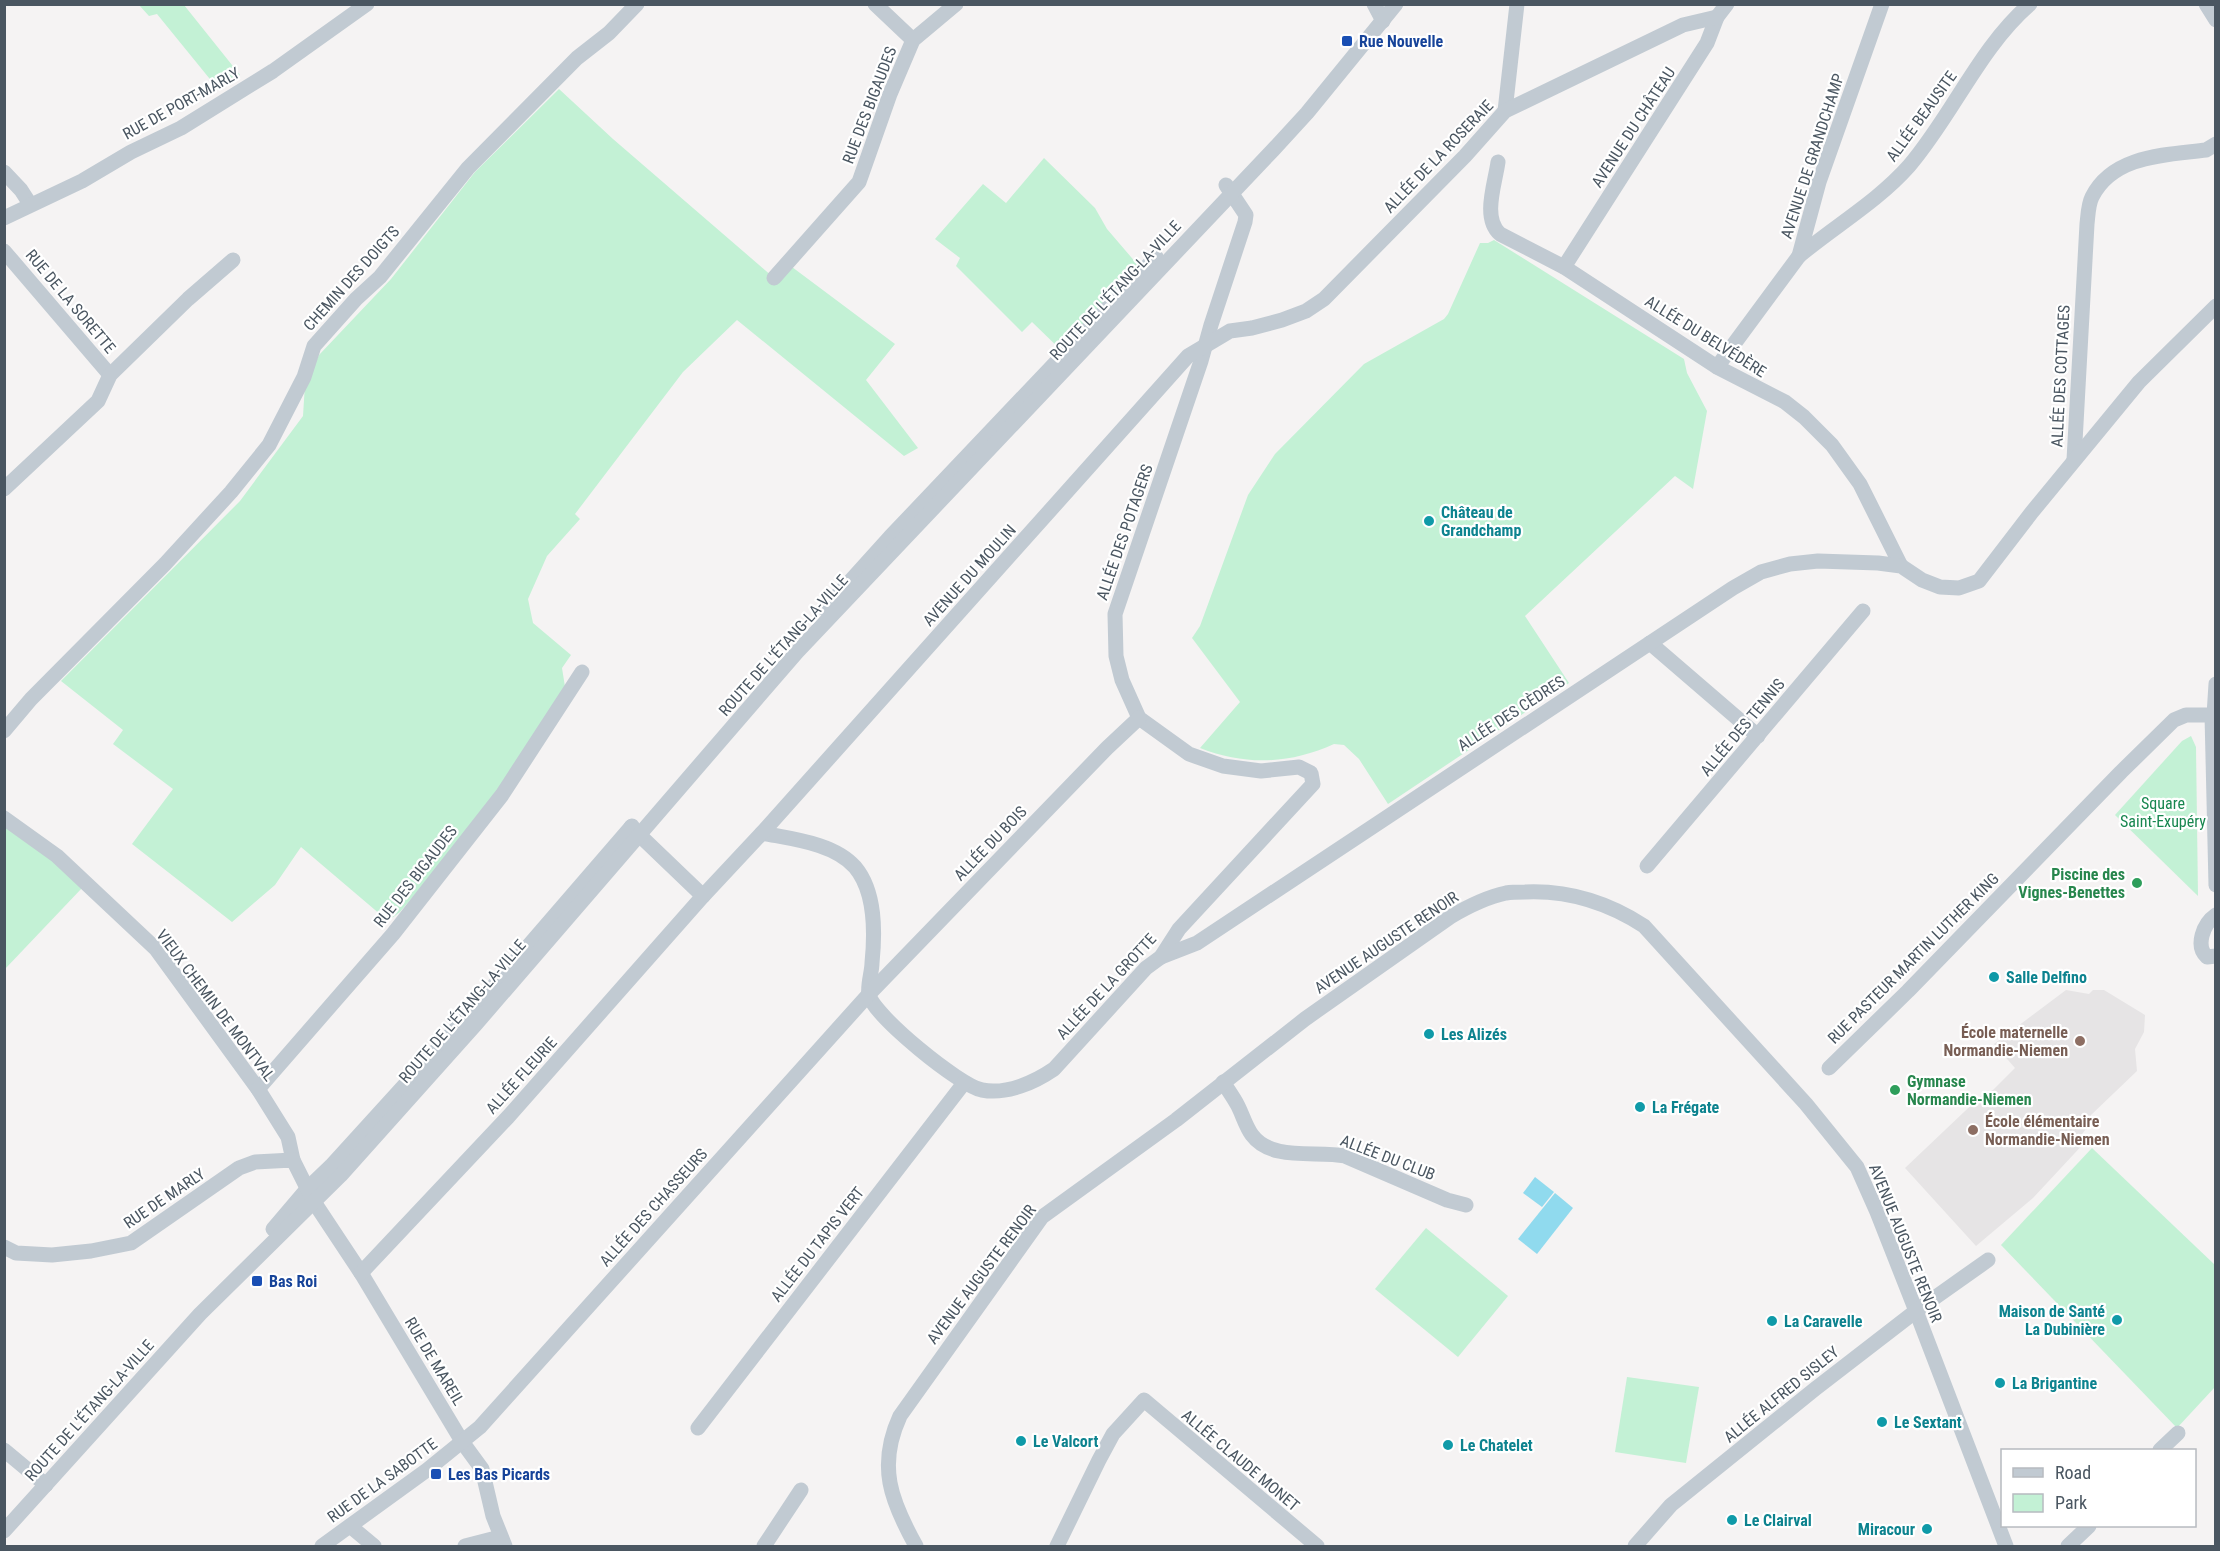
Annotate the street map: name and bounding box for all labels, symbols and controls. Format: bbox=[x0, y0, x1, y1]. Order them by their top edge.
place label: Rue Nouvelle bbox=[1359, 32, 1443, 51]
marker: Rue Nouvelle bbox=[1340, 34, 1354, 48]
street label: RUE DES BIGAUDES bbox=[838, 44, 901, 166]
street label: RUE DE PORT-MARLY bbox=[119, 63, 244, 143]
street label: AVENUE DU CHÂTEAU bbox=[1587, 64, 1679, 191]
street label: ALLÉE BEAUSITE bbox=[1882, 67, 1961, 165]
street label: AVENUE DE GRANDCHAMP bbox=[1777, 71, 1848, 241]
street label: ALLÉE DE LA ROSERAIE bbox=[1380, 96, 1497, 217]
street label: ROUTE DE L'ÉTANG-LA-VILLE bbox=[1046, 217, 1185, 364]
street label: CHEMIN DES DOIGTS bbox=[299, 222, 403, 335]
street label: RUE DE LA SORETTE bbox=[22, 246, 120, 357]
street label: ALLÉE DU BELVÉDÈRE bbox=[1642, 291, 1770, 381]
street label: ALLÉE DES COTTAGES bbox=[2047, 304, 2074, 448]
street label: ALLÉE DES POTAGERS bbox=[1092, 462, 1157, 603]
place label: Château de Grandchamp bbox=[1441, 503, 1521, 540]
marker: Château de Grandchamp bbox=[1422, 514, 1436, 528]
street label: AVENUE DU MOULIN bbox=[919, 521, 1020, 630]
street label: ROUTE DE L'ÉTANG-LA-VILLE bbox=[715, 571, 852, 720]
street label: ALLÉE DES CÈDRES bbox=[1454, 672, 1568, 755]
street label: ALLÉE DES TENNIS bbox=[1696, 675, 1789, 780]
park label: Square Saint-Exupéry bbox=[2120, 794, 2206, 831]
street label: ALLÉE DU BOIS bbox=[950, 802, 1031, 885]
street label: RUE DES BIGAUDES bbox=[370, 822, 461, 931]
place label: Piscine des Vignes-Benettes bbox=[2018, 865, 2125, 902]
street label: RUE PASTEUR MARTIN LUTHER KING bbox=[1824, 869, 2003, 1048]
marker: Piscine des Vignes-Benettes bbox=[2130, 876, 2144, 890]
street label: AVENUE AUGUSTE RENOIR bbox=[1311, 887, 1462, 998]
street label: VIEUX CHEMIN DE MONTVAL bbox=[152, 926, 279, 1085]
street label: ALLÉE DE LA GROTTE bbox=[1053, 930, 1160, 1043]
street label: ROUTE DE L'ÉTANG-LA-VILLE bbox=[395, 936, 530, 1087]
place label: Salle Delfino bbox=[2006, 968, 2087, 987]
marker: Salle Delfino bbox=[1987, 970, 2001, 984]
place label: École maternelle Normandie-Niemen bbox=[1943, 1023, 2068, 1060]
place label: Les Alizés bbox=[1441, 1025, 1507, 1044]
marker: Les Alizés bbox=[1422, 1027, 1436, 1041]
street label: ALLÉE FLEURIE bbox=[482, 1033, 561, 1118]
marker: École maternelle Normandie-Niemen bbox=[2073, 1034, 2087, 1048]
place label: Gymnase Normandie-Niemen bbox=[1907, 1072, 2032, 1109]
marker: Gymnase Normandie-Niemen bbox=[1888, 1083, 1902, 1097]
place label: La Frégate bbox=[1652, 1098, 1720, 1117]
marker: La Frégate bbox=[1633, 1100, 1647, 1114]
place label: École élémentaire Normandie-Niemen bbox=[1985, 1112, 2110, 1149]
marker: École élémentaire Normandie-Niemen bbox=[1966, 1123, 1980, 1137]
street label: ALLÉE DU CLUB bbox=[1338, 1131, 1438, 1184]
street label: ALLÉE DES CHASSEURS bbox=[596, 1145, 711, 1270]
street label: AVENUE AUGUSTE RENOIR bbox=[1865, 1161, 1946, 1326]
street label: RUE DE MARLY bbox=[120, 1164, 209, 1233]
street label: ALLÉE DU TAPIS VERT bbox=[767, 1183, 868, 1305]
street label: AVENUE AUGUSTE RENOIR bbox=[923, 1201, 1040, 1348]
place label: Bas Roi bbox=[269, 1272, 317, 1291]
marker: Bas Roi bbox=[250, 1274, 264, 1288]
place label: Maison de Santé La Dubinière bbox=[1999, 1302, 2105, 1339]
place label: La Caravelle bbox=[1784, 1312, 1863, 1331]
marker: Maison de Santé La Dubinière bbox=[2110, 1313, 2124, 1327]
street label: RUE DE MAREIL bbox=[401, 1314, 469, 1409]
marker: La Caravelle bbox=[1765, 1314, 1779, 1328]
street label: ROUTE DE L'ÉTANG-LA-VILLE bbox=[21, 1336, 158, 1485]
street label: ALLÉE ALFRED SISLEY bbox=[1720, 1342, 1843, 1447]
place label: La Brigantine bbox=[2012, 1374, 2097, 1393]
marker: La Brigantine bbox=[1993, 1376, 2007, 1390]
street label: ALLÉE CLAUDE MONET bbox=[1178, 1406, 1303, 1515]
place label: Le Sextant bbox=[1894, 1413, 1962, 1432]
marker: Le Sextant bbox=[1875, 1415, 1889, 1429]
place label: Le Valcort bbox=[1033, 1432, 1098, 1451]
street label: RUE DE LA SABOTTE bbox=[324, 1434, 441, 1527]
marker: Le Valcort bbox=[1014, 1434, 1028, 1448]
place label: Le Chatelet bbox=[1460, 1436, 1533, 1455]
marker: Le Chatelet bbox=[1441, 1438, 1455, 1452]
legend bbox=[2001, 1449, 2196, 1527]
text: Road bbox=[2055, 1462, 2091, 1483]
place label: Les Bas Picards bbox=[448, 1465, 550, 1484]
marker: Les Bas Picards bbox=[429, 1467, 443, 1481]
text: Park bbox=[2055, 1492, 2087, 1513]
place label: Le Clairval bbox=[1744, 1511, 1812, 1530]
marker: Le Clairval bbox=[1725, 1513, 1739, 1527]
place label: Miracour bbox=[1858, 1520, 1915, 1539]
marker: Miracour bbox=[1920, 1522, 1934, 1536]

